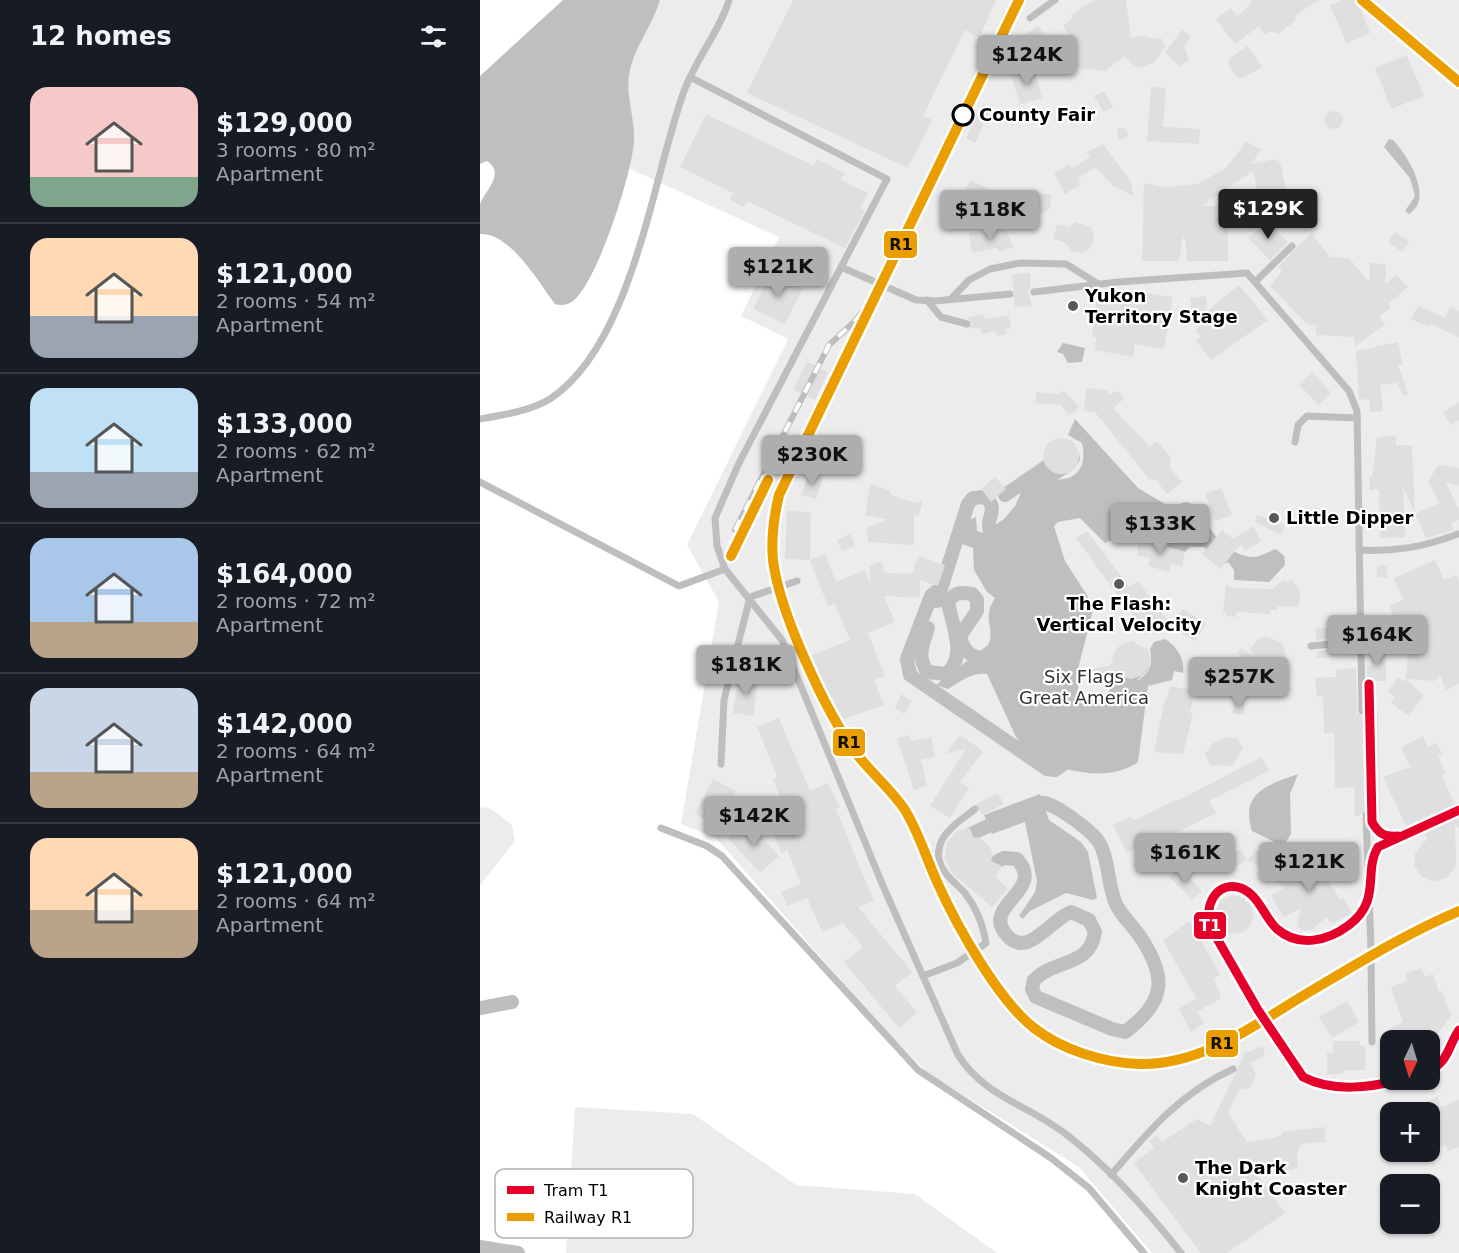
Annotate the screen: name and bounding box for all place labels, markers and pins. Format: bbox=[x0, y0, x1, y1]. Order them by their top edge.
pin: $124K bbox=[985, 35, 1069, 86]
marker: County Fair bbox=[952, 104, 974, 126]
place label: County Fair bbox=[979, 104, 1095, 125]
pin: $129K bbox=[1226, 189, 1310, 240]
pin: $118K bbox=[948, 190, 1032, 241]
pin: $121K bbox=[736, 247, 820, 298]
place label: Yukon Territory Stage bbox=[1084, 285, 1238, 327]
marker: Yukon Territory Stage bbox=[1066, 299, 1080, 313]
pin: $230K bbox=[770, 435, 854, 486]
pin: $133K bbox=[1118, 504, 1202, 555]
place label: Little Dipper bbox=[1286, 507, 1414, 528]
marker: Little Dipper bbox=[1267, 511, 1281, 525]
marker: The Flash: Vertical Velocity bbox=[1112, 577, 1126, 591]
place label: The Flash: Vertical Velocity bbox=[1037, 593, 1202, 635]
pin: $164K bbox=[1335, 615, 1419, 666]
pin: $181K bbox=[704, 645, 788, 696]
pin: $257K bbox=[1197, 657, 1281, 708]
pin: $142K bbox=[712, 796, 796, 847]
pin: $161K bbox=[1143, 833, 1227, 884]
pin: $121K bbox=[1267, 842, 1351, 893]
place label: The Dark Knight Coaster bbox=[1195, 1157, 1347, 1199]
marker: The Dark Knight Coaster bbox=[1176, 1171, 1190, 1185]

